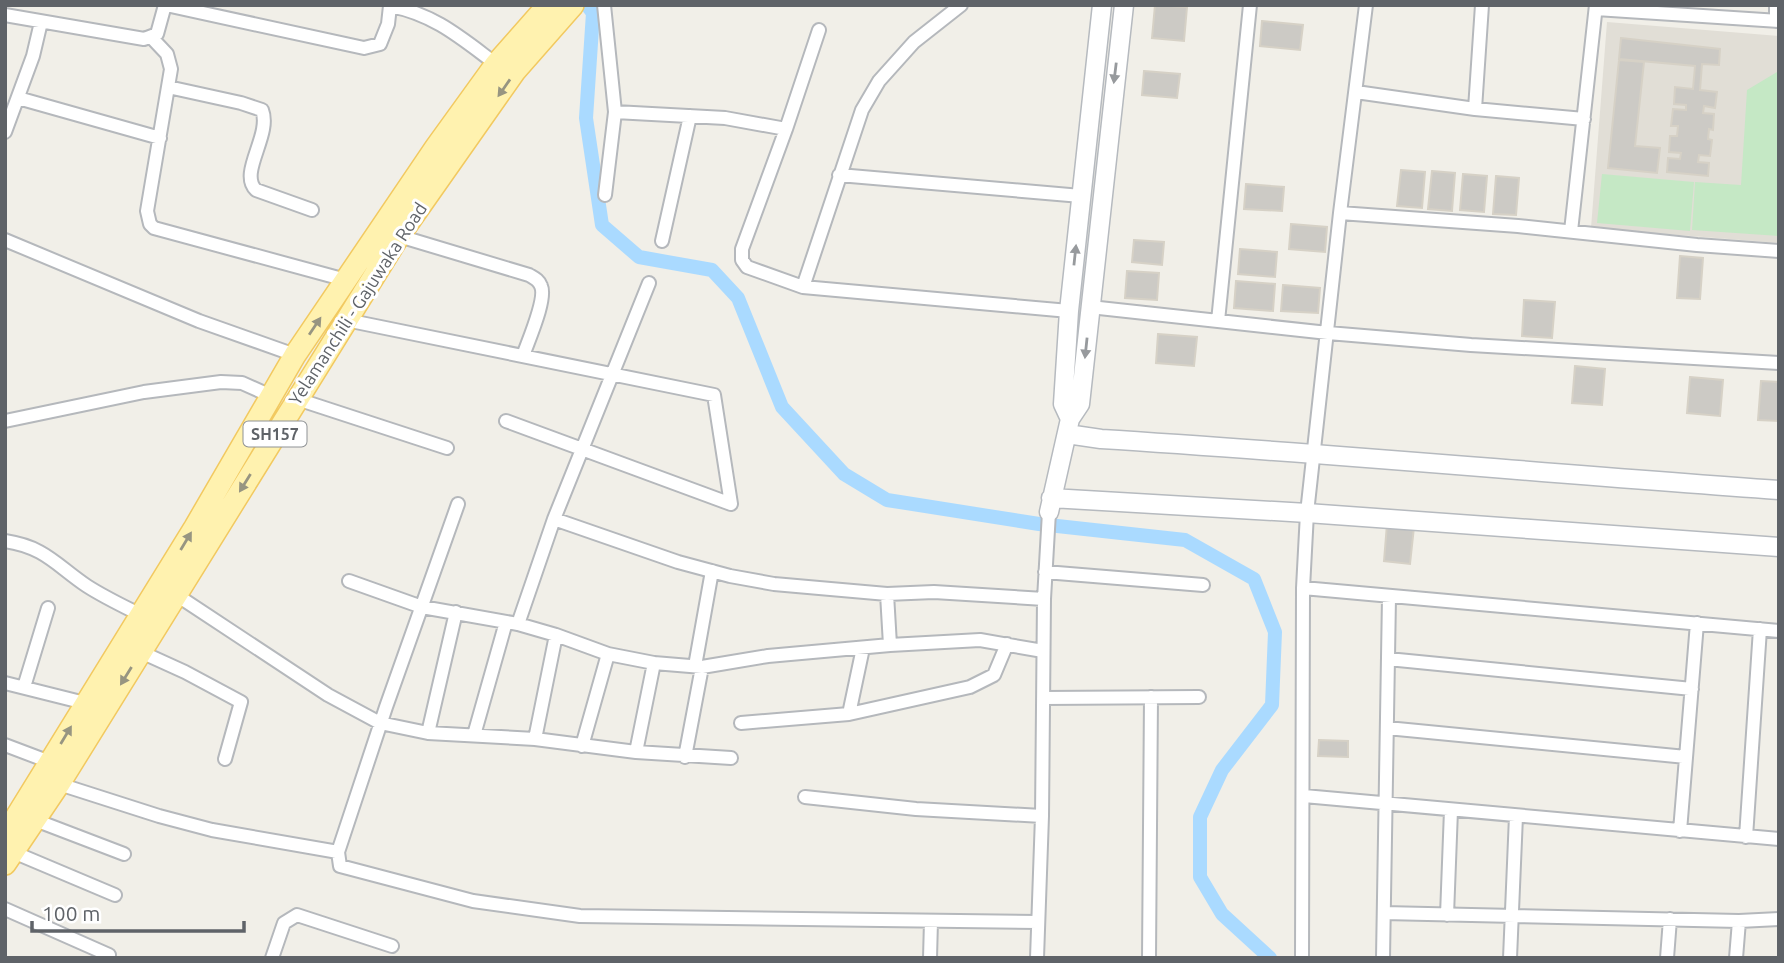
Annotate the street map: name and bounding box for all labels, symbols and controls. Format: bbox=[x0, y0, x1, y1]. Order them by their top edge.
one-way arrow bbox=[1109, 62, 1120, 84]
one-way arrow bbox=[497, 79, 511, 97]
street label: Yelamanchili - Gajuwaka Road bbox=[284, 199, 430, 408]
one-way arrow bbox=[1070, 243, 1081, 265]
one-way arrow bbox=[308, 316, 321, 335]
one-way arrow bbox=[1080, 337, 1091, 359]
road number: SH157 bbox=[244, 422, 306, 446]
one-way arrow bbox=[238, 473, 251, 492]
one-way arrow bbox=[179, 532, 192, 551]
one-way arrow bbox=[119, 667, 132, 686]
one-way arrow bbox=[60, 726, 72, 745]
scale bar bbox=[32, 890, 243, 934]
text: 100 m bbox=[42, 901, 100, 925]

